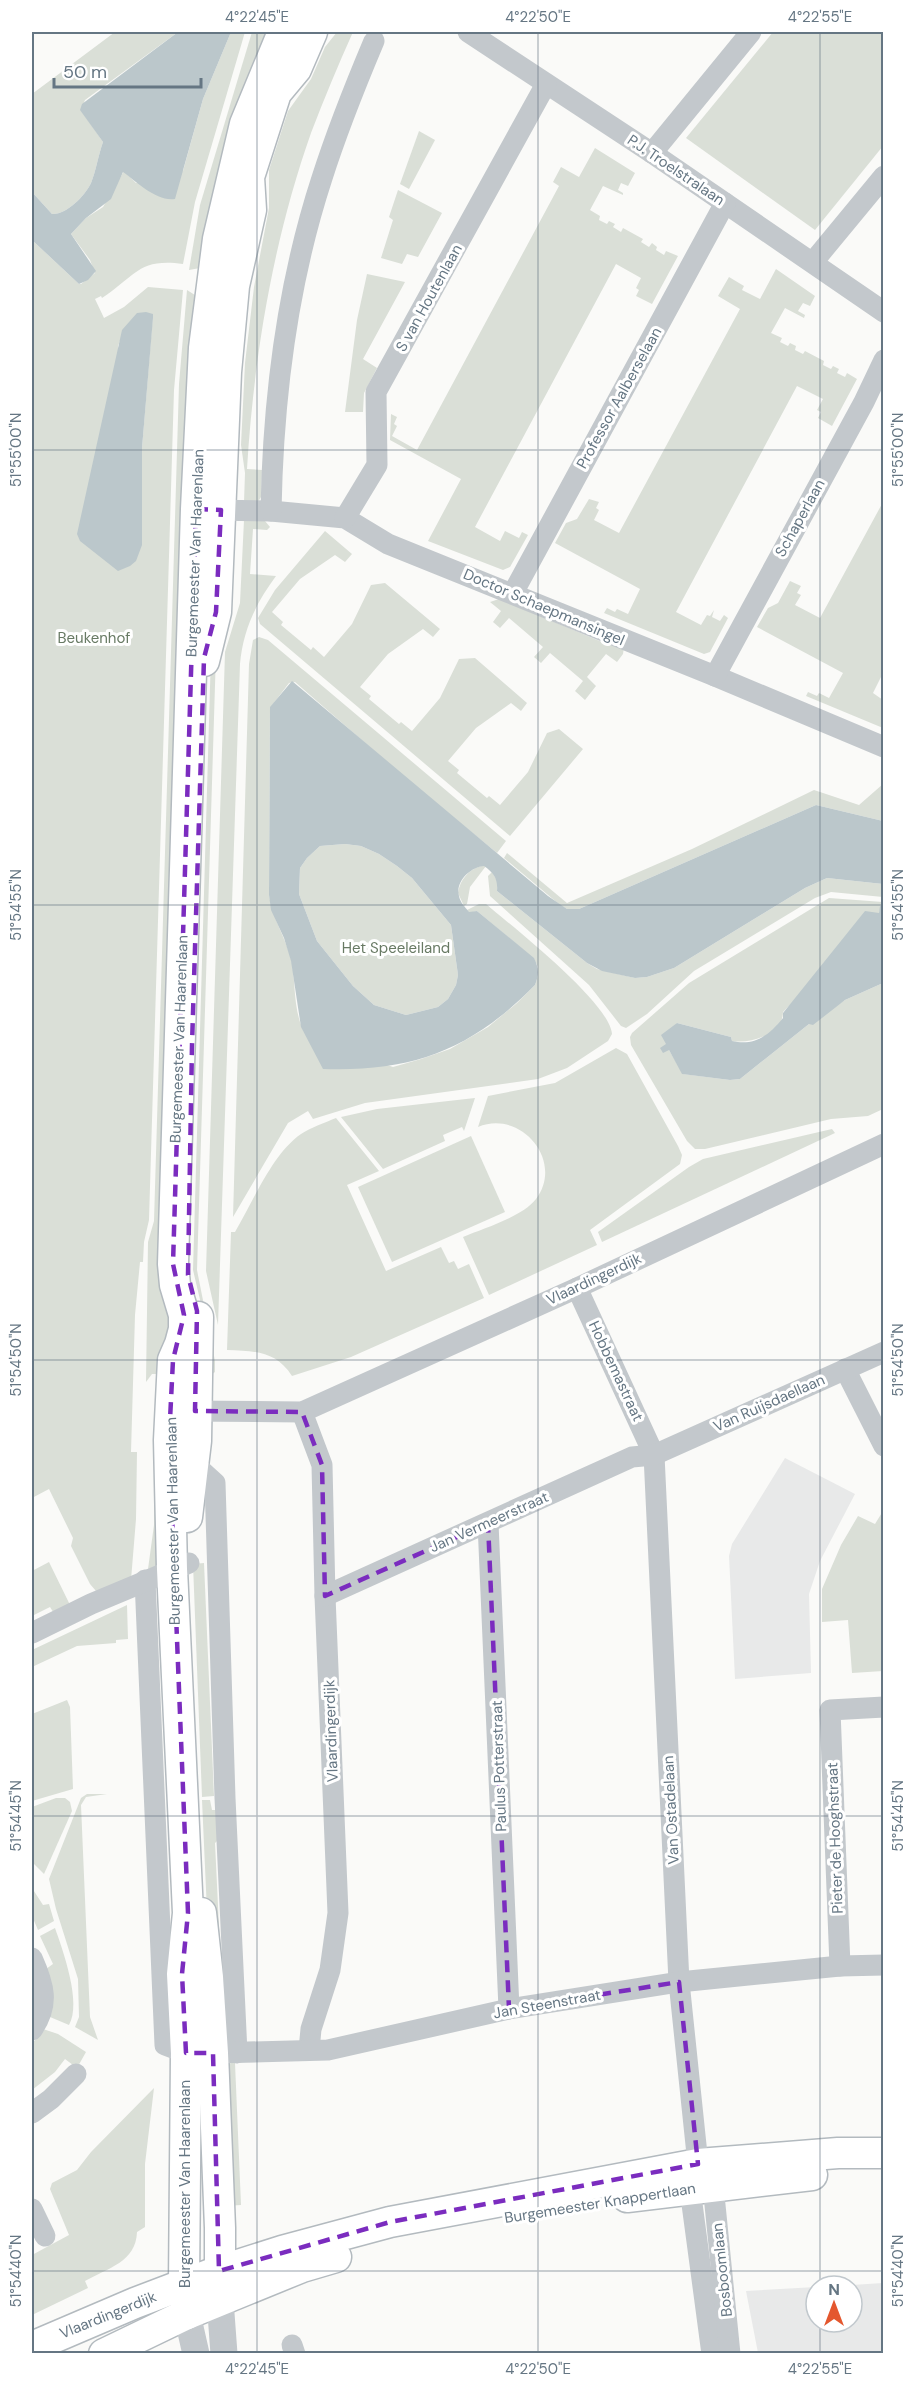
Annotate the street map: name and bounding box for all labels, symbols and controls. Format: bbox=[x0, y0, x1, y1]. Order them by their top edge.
text: 4°22'45"E bbox=[225, 7, 289, 27]
text: 4°22'50"E bbox=[505, 7, 571, 27]
text: 4°22'55"E bbox=[788, 7, 852, 27]
scale bar bbox=[54, 51, 201, 89]
text: 50 m bbox=[63, 60, 107, 84]
street label: P.J. Troelstralaan bbox=[623, 130, 729, 210]
street label: S van Houtenlaan bbox=[391, 241, 467, 355]
street label: Professor Aalberselaan bbox=[572, 324, 666, 472]
text: 51°55'00"N bbox=[6, 413, 26, 487]
text: 51°55'00"N bbox=[888, 413, 908, 487]
street label: Burgemeester Van Haarenlaan bbox=[181, 449, 209, 657]
street label: Schaperlaan bbox=[770, 476, 830, 560]
street label: Doctor Schaepmansingel bbox=[460, 564, 628, 650]
park label: Beukenhof bbox=[58, 628, 130, 648]
text: 51°54'55"N bbox=[6, 869, 26, 941]
text: 51°54'55"N bbox=[888, 869, 908, 941]
street label: Burgemeester Van Haarenlaan bbox=[165, 935, 193, 1143]
park label: Het Speeleiland bbox=[342, 938, 450, 958]
street label: Vlaardingerdijk bbox=[543, 1248, 645, 1310]
street label: Hobbemastraat bbox=[584, 1318, 648, 1425]
text: 51°54'50"N bbox=[6, 1323, 26, 1397]
text: 51°54'50"N bbox=[888, 1323, 908, 1397]
street label: Van Ruijsdaellaan bbox=[710, 1369, 828, 1437]
street label: Burgemeester Van Haarenlaan bbox=[161, 1417, 185, 1625]
street label: Jan Vermeerstraat bbox=[426, 1487, 552, 1557]
street label: Vlaardingerdijk bbox=[319, 1679, 343, 1783]
street label: Paulus Potterstraat bbox=[487, 1700, 511, 1832]
street label: Van Ostadelaan bbox=[658, 1755, 684, 1865]
street label: Pieter de Hooghstraat bbox=[822, 1762, 848, 1914]
text: 51°54'45"N bbox=[6, 1780, 26, 1852]
text: 51°54'45"N bbox=[888, 1780, 908, 1852]
street label: Jan Steenstraat bbox=[492, 1985, 602, 2023]
street label: Burgemeester Van Haarenlaan bbox=[175, 2080, 195, 2288]
street label: Burgemeester Knappertlaan bbox=[503, 2178, 697, 2228]
street label: Bosboomlaan bbox=[707, 2222, 737, 2318]
text: 51°54'40"N bbox=[6, 2235, 26, 2307]
text: 51°54'40"N bbox=[888, 2235, 908, 2307]
north arrow bbox=[804, 2274, 864, 2334]
text: N bbox=[828, 2279, 840, 2300]
street label: Vlaardingerdijk bbox=[57, 2286, 160, 2343]
text: 4°22'45"E bbox=[225, 2359, 289, 2379]
text: 4°22'50"E bbox=[505, 2359, 571, 2379]
text: 4°22'55"E bbox=[788, 2359, 852, 2379]

